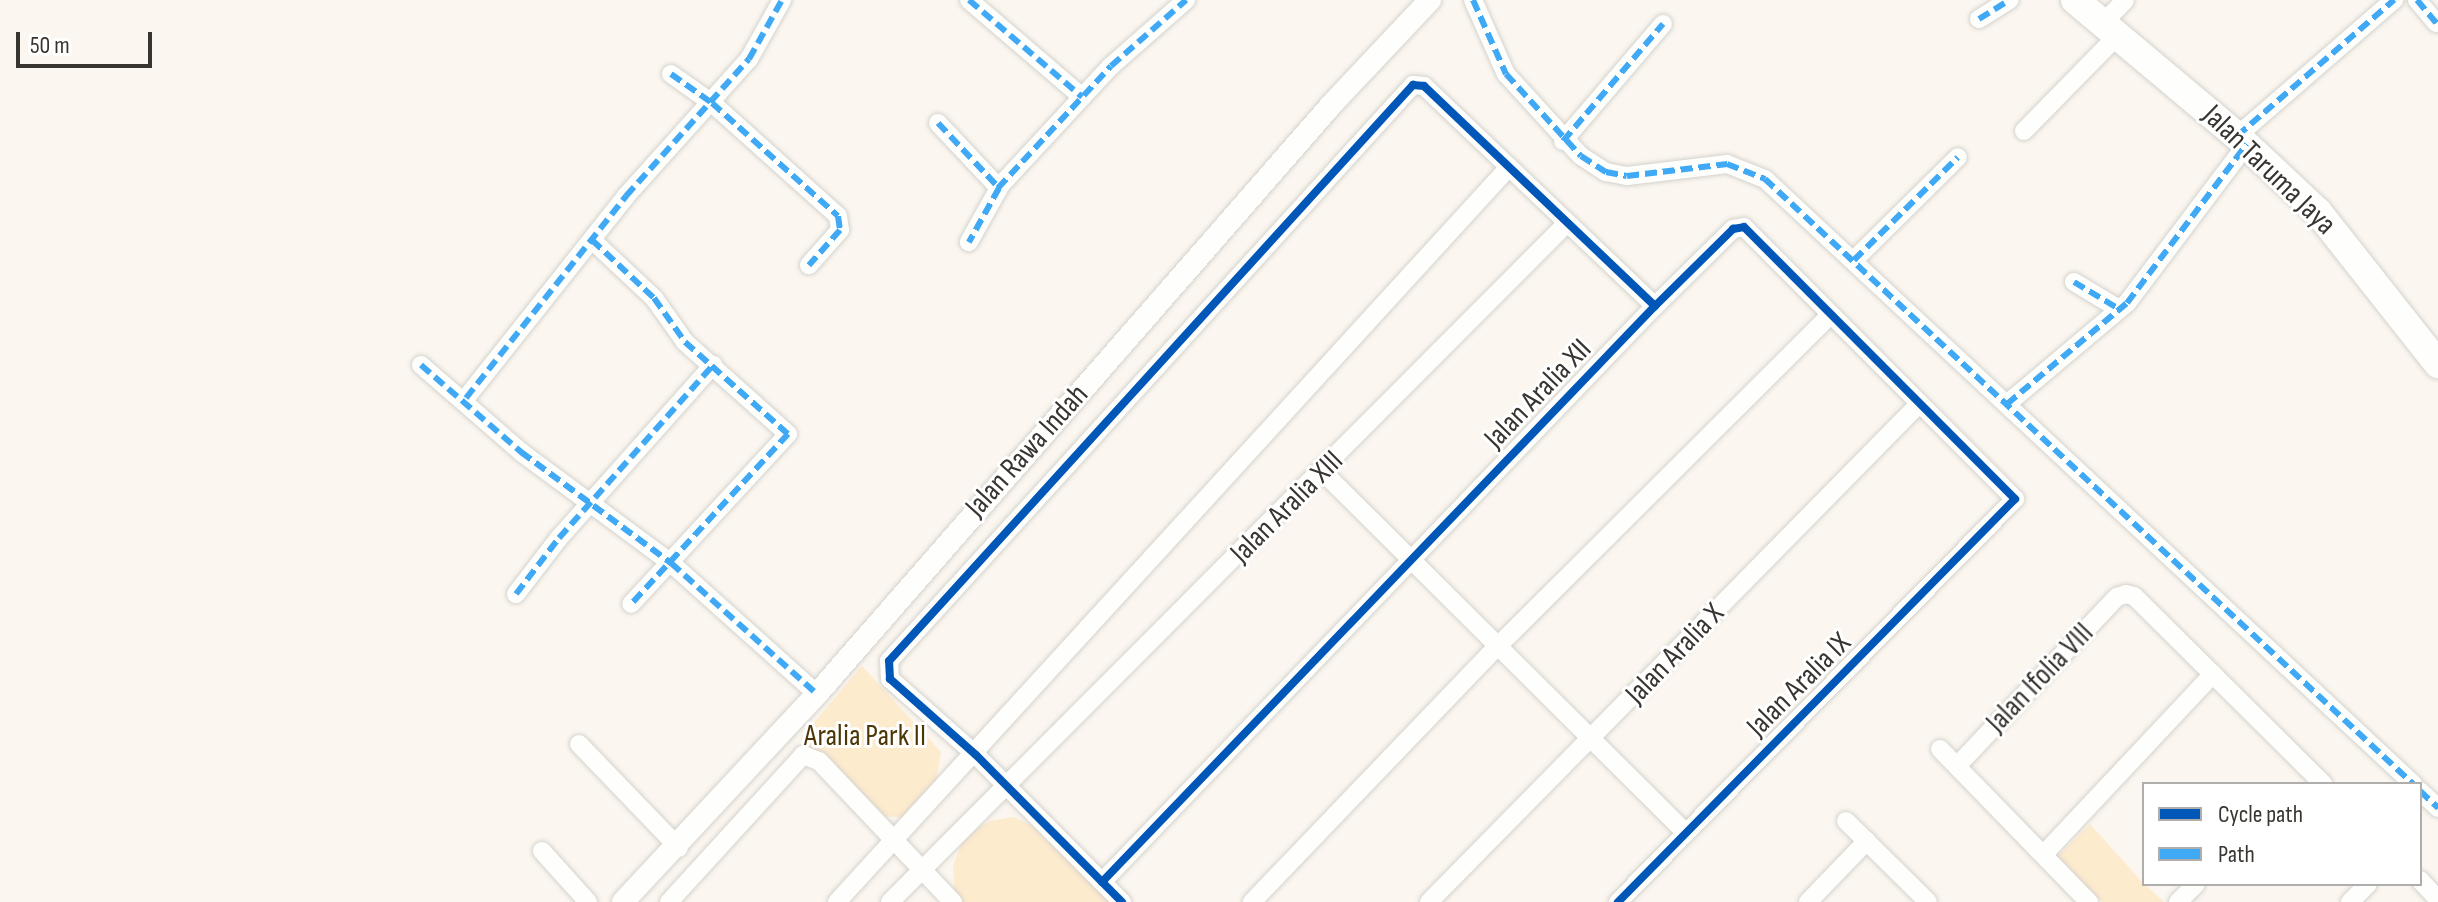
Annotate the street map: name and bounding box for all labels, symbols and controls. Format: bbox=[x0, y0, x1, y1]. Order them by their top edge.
scale bar bbox=[20, 16, 156, 66]
text: 50 m bbox=[30, 31, 70, 60]
street label: Jalan Taruma Jaya bbox=[2195, 98, 2343, 242]
street label: Jalan Aralia XII bbox=[1477, 332, 1599, 456]
street label: Jalan Rawa Indah bbox=[958, 377, 1096, 525]
street label: Jalan Aralia XIII bbox=[1223, 443, 1351, 571]
street label: Jalan Aralia X bbox=[1618, 596, 1732, 712]
street label: Jalan Ifolia VIII bbox=[1979, 616, 2101, 740]
street label: Jalan Aralia IX bbox=[1739, 625, 1859, 745]
park label: Aralia Park II bbox=[804, 718, 926, 754]
legend bbox=[2142, 782, 2422, 886]
text: Cycle path bbox=[2218, 800, 2303, 829]
text: Path bbox=[2218, 840, 2255, 869]

